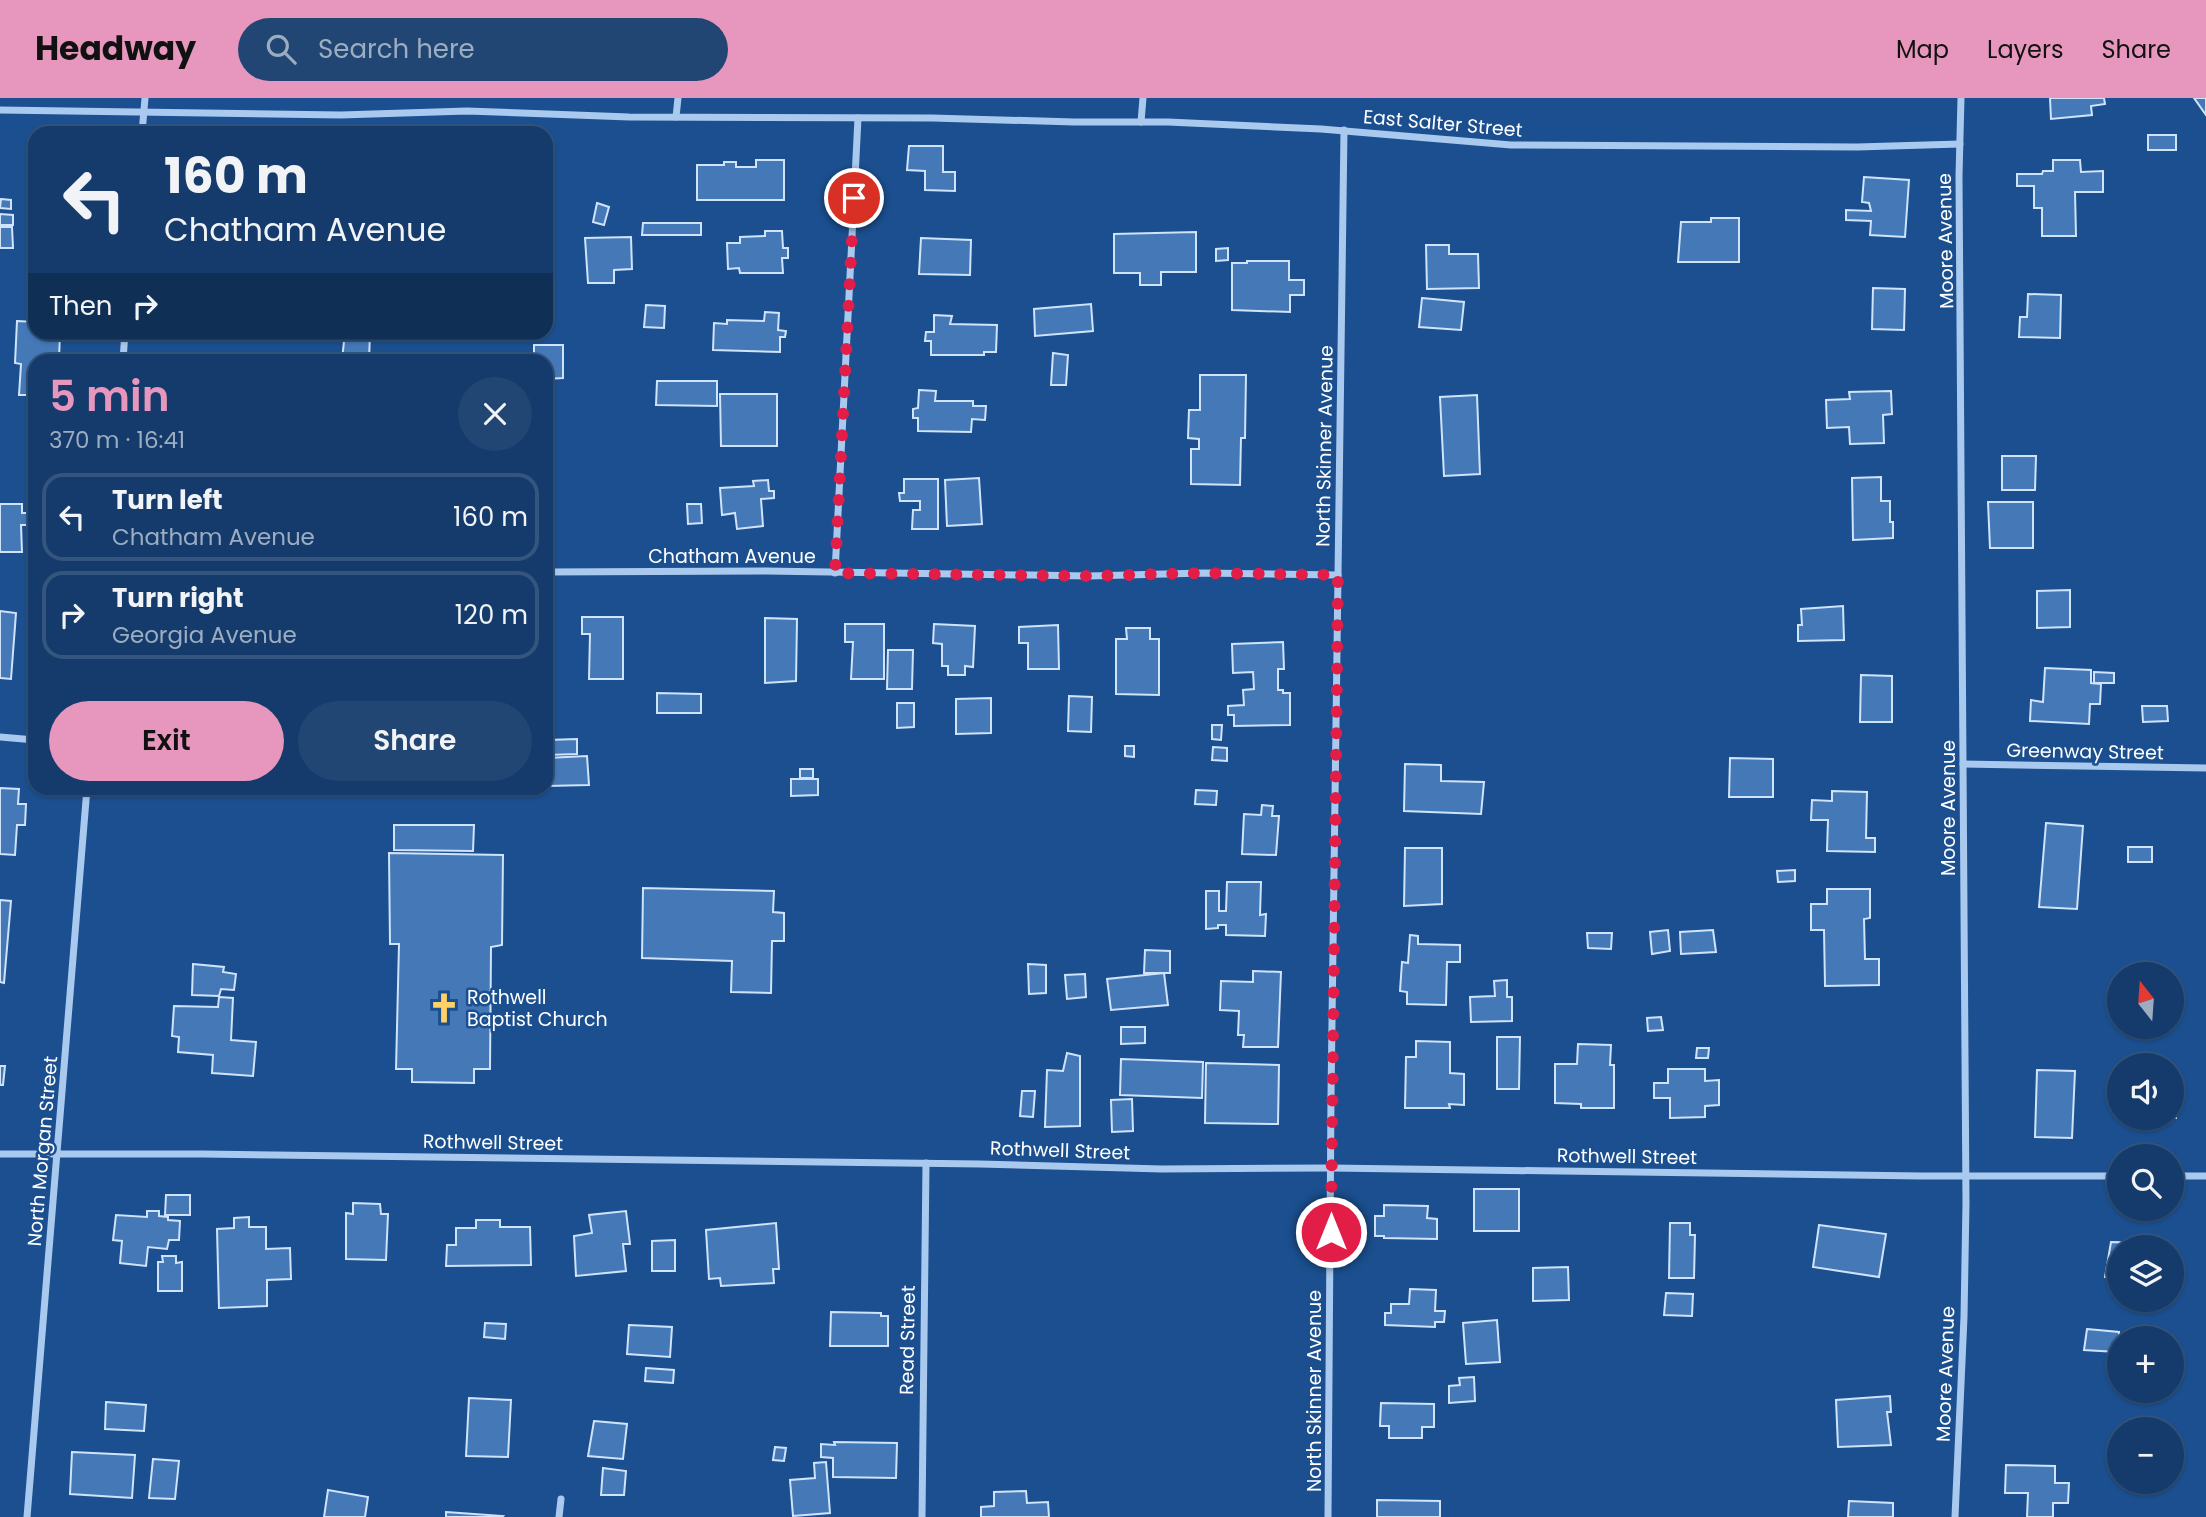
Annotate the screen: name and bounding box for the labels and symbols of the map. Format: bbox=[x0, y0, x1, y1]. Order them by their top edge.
street label: East Salter Street bbox=[1362, 103, 1524, 144]
pin bbox=[824, 168, 884, 228]
street label: Moore Avenue bbox=[1931, 173, 1960, 309]
street label: North Skinner Avenue bbox=[1309, 345, 1340, 547]
street label: Chatham Avenue bbox=[648, 543, 816, 570]
street label: Greenway Street bbox=[2006, 737, 2164, 766]
street label: Moore Avenue bbox=[1935, 740, 1962, 876]
north arrow bbox=[2107, 962, 2184, 1040]
place label: Rothwell Baptist Church bbox=[467, 984, 608, 1033]
church icon: Rothwell Baptist Church bbox=[427, 991, 461, 1025]
street label: North Morgan Street bbox=[21, 1055, 64, 1247]
street label: Rothwell Street bbox=[423, 1128, 563, 1157]
street label: Rothwell Street bbox=[989, 1135, 1131, 1166]
street label: Rothwell Street bbox=[1557, 1142, 1697, 1171]
position arrow bbox=[1294, 1195, 1368, 1269]
street label: Read Street bbox=[893, 1285, 922, 1395]
street label: North Skinner Avenue bbox=[1301, 1290, 1328, 1492]
street label: Moore Avenue bbox=[1930, 1306, 1961, 1442]

